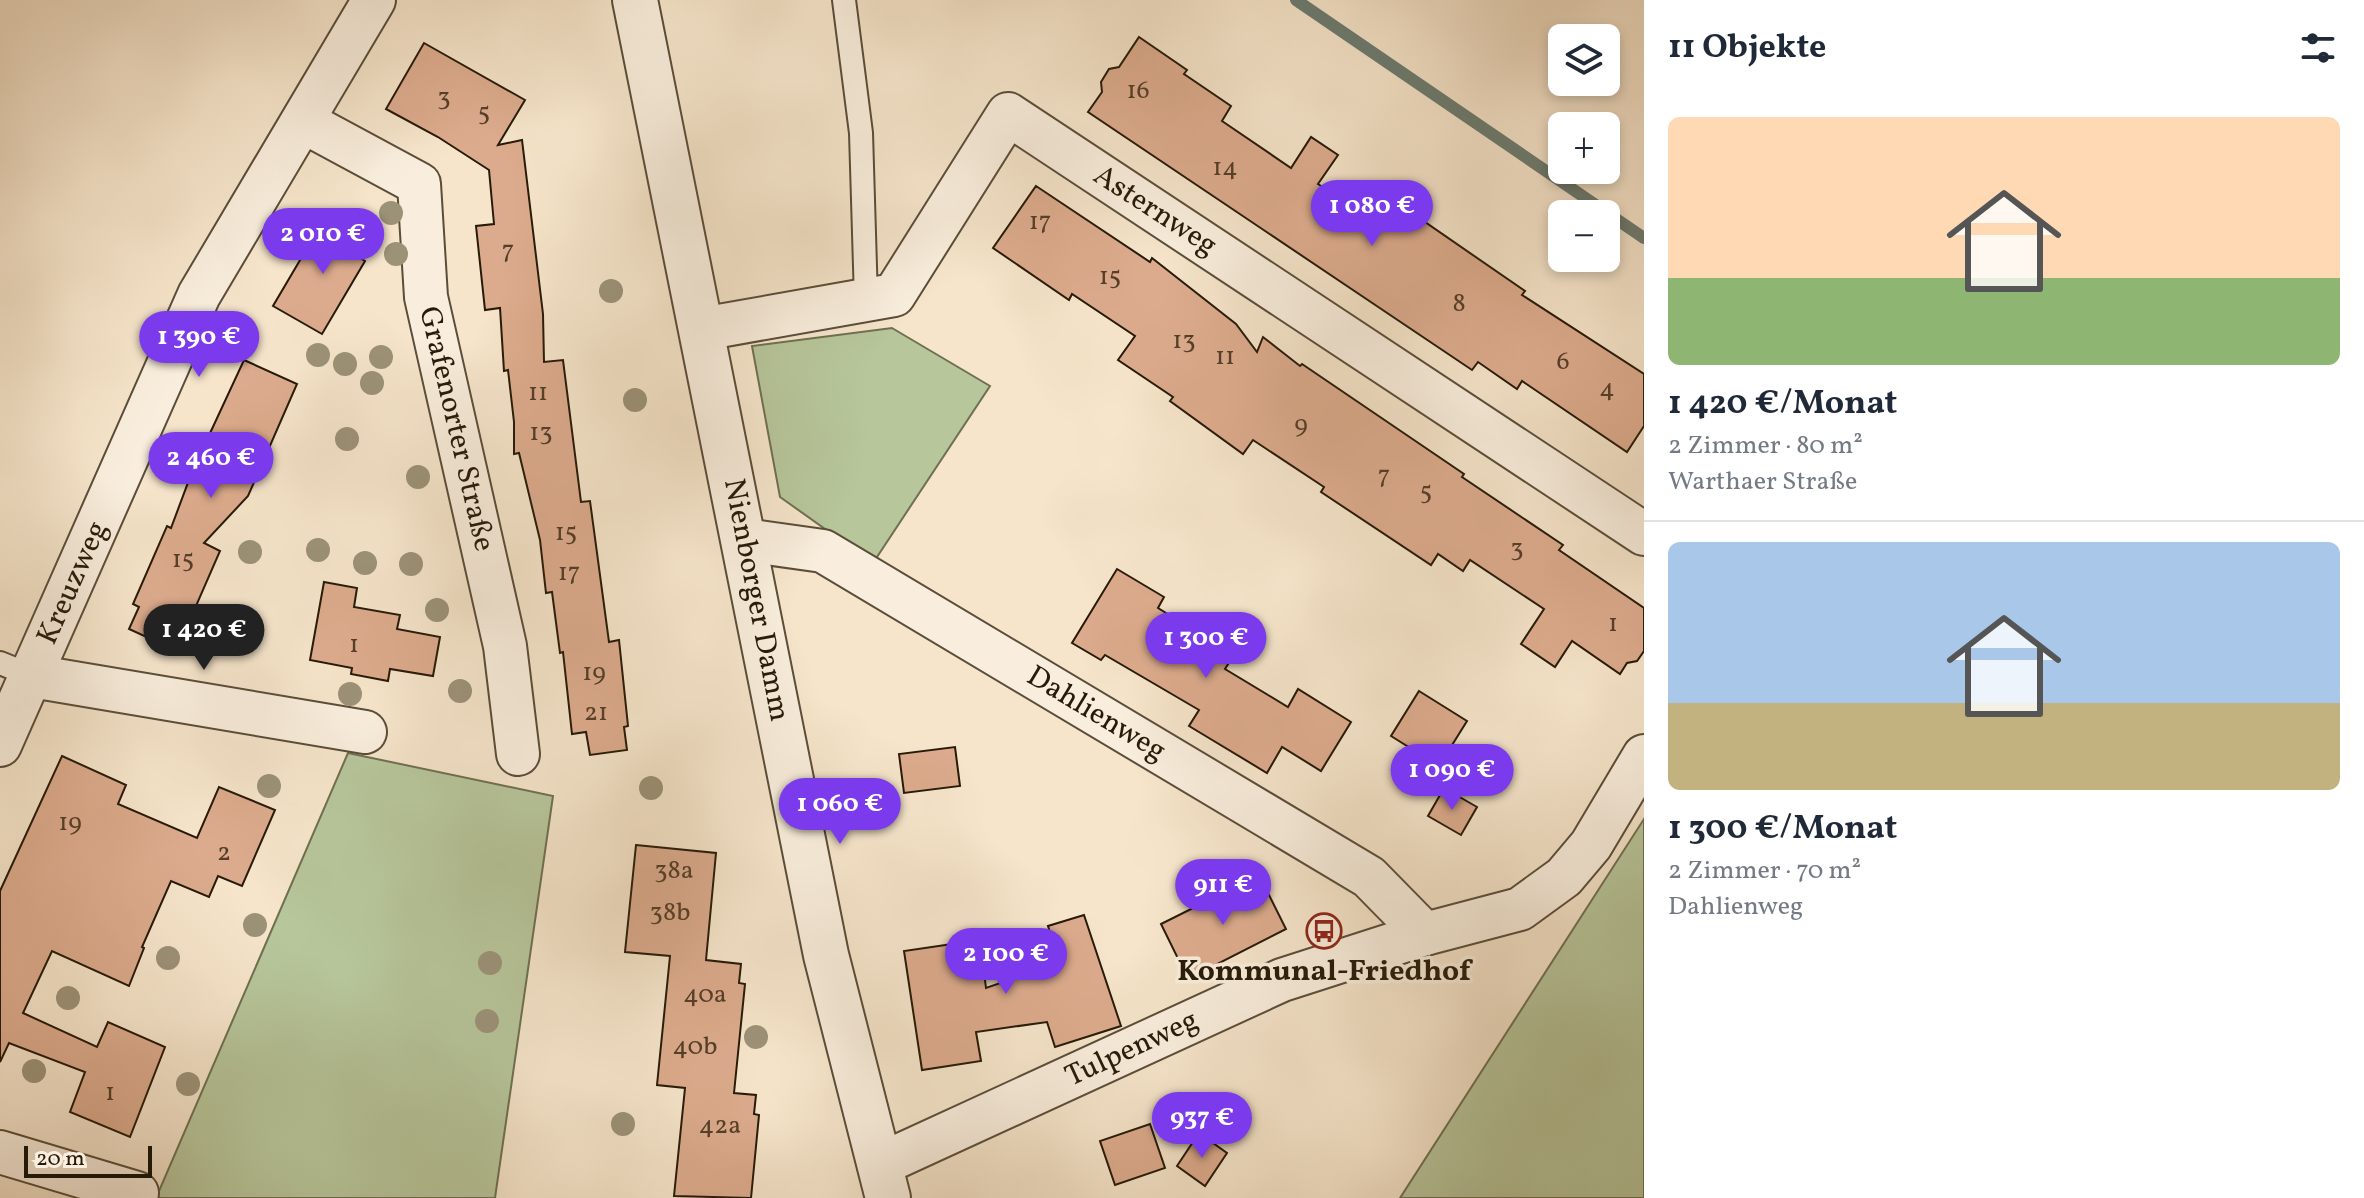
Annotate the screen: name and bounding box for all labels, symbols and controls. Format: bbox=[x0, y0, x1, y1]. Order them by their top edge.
map controls bbox=[1548, 24, 1620, 272]
button: layers bbox=[1548, 24, 1620, 96]
text: 11 Objekte bbox=[1668, 25, 1826, 72]
icon: filters bbox=[2296, 26, 2340, 70]
house number: 16 bbox=[1126, 73, 1150, 109]
house number: 3 bbox=[437, 80, 451, 116]
house number: 5 bbox=[478, 95, 490, 131]
button: + bbox=[1548, 112, 1620, 184]
house number: 14 bbox=[1212, 150, 1238, 186]
street label: Asternweg bbox=[1085, 155, 1225, 267]
icon: home bbox=[1932, 169, 2076, 313]
pin: 1 080 € bbox=[1298, 180, 1446, 248]
text: 1 080 € bbox=[1329, 188, 1415, 224]
button: − bbox=[1548, 200, 1620, 272]
house number: 17 bbox=[1029, 204, 1051, 240]
pin: 2 010 € bbox=[249, 208, 397, 276]
text: 2 010 € bbox=[280, 216, 366, 252]
house number: 7 bbox=[502, 233, 514, 269]
house number: 15 bbox=[1099, 259, 1121, 295]
house number: 8 bbox=[1452, 286, 1466, 322]
street label: Grafenorter Straße bbox=[407, 302, 505, 556]
pin: 1 390 € bbox=[125, 311, 273, 379]
text: 1 390 € bbox=[157, 319, 241, 355]
house number: 13 bbox=[1172, 323, 1196, 359]
house number: 11 bbox=[1215, 339, 1235, 375]
house number: 6 bbox=[1556, 344, 1570, 380]
house number: 4 bbox=[1599, 371, 1615, 407]
house number: 11 bbox=[528, 375, 548, 411]
text: 1 420 €/Monat bbox=[1668, 381, 1897, 428]
house number: 9 bbox=[1294, 407, 1308, 443]
house number: 13 bbox=[529, 415, 553, 451]
text: 2 Zimmer · 80 m² bbox=[1668, 428, 1863, 464]
pin: 2 460 € bbox=[137, 432, 285, 500]
text: 2 460 € bbox=[166, 440, 256, 476]
house number: 7 bbox=[1378, 458, 1390, 494]
text: Warthaer Straße bbox=[1668, 464, 1857, 500]
house number: 5 bbox=[1420, 474, 1432, 510]
street label: Nienborger Damm bbox=[712, 475, 800, 725]
street label: Kreuzweg bbox=[27, 514, 119, 652]
house number: 15 bbox=[555, 515, 577, 551]
house number: 3 bbox=[1510, 531, 1524, 567]
house number: 15 bbox=[172, 542, 194, 578]
house number: 17 bbox=[558, 555, 580, 591]
icon: home bbox=[1932, 594, 2076, 738]
pin: 1 420 € bbox=[130, 604, 278, 672]
house number: 1 bbox=[1608, 606, 1618, 642]
text: 1 420 € bbox=[161, 612, 247, 648]
pin: 1 300 € bbox=[1132, 612, 1280, 680]
text: 1 300 € bbox=[1163, 620, 1249, 656]
house number: 1 bbox=[349, 627, 359, 663]
house number: 19 bbox=[582, 655, 606, 691]
street label: Dahlienweg bbox=[1018, 656, 1174, 772]
house number: 21 bbox=[584, 695, 608, 731]
pin: 1 090 € bbox=[1378, 744, 1526, 812]
text: 1 090 € bbox=[1409, 752, 1495, 788]
pin: 1 060 € bbox=[766, 778, 914, 846]
text: 1 060 € bbox=[797, 786, 883, 822]
house number: 19 bbox=[58, 805, 82, 841]
text: 1 300 €/Monat bbox=[1668, 806, 1897, 853]
house number: 2 bbox=[217, 835, 231, 871]
house number: 38a bbox=[654, 853, 694, 889]
text: 2 Zimmer · 70 m² bbox=[1668, 853, 1861, 889]
pin: 911 € bbox=[1167, 859, 1279, 927]
text: 911 € bbox=[1193, 867, 1253, 903]
text: Dahlienweg bbox=[1668, 889, 1803, 925]
house number: 38b bbox=[650, 895, 690, 931]
bus stop icon: Kommunal-Friedhof bbox=[1305, 912, 1343, 950]
pin: 2 100 € bbox=[932, 928, 1080, 996]
text: 2 100 € bbox=[963, 936, 1049, 972]
place label: Kommunal-Friedhof bbox=[1177, 951, 1473, 993]
house number: 40a bbox=[683, 977, 727, 1013]
street label: Tulpenweg bbox=[1059, 1000, 1205, 1098]
house number: 40b bbox=[673, 1029, 717, 1065]
house number: 1 bbox=[105, 1075, 115, 1111]
pin: 937 € bbox=[1146, 1092, 1258, 1160]
text: 937 € bbox=[1170, 1100, 1234, 1136]
house number: 42a bbox=[699, 1108, 741, 1144]
scale bar bbox=[24, 1142, 152, 1178]
text: 20 m bbox=[36, 1144, 85, 1175]

